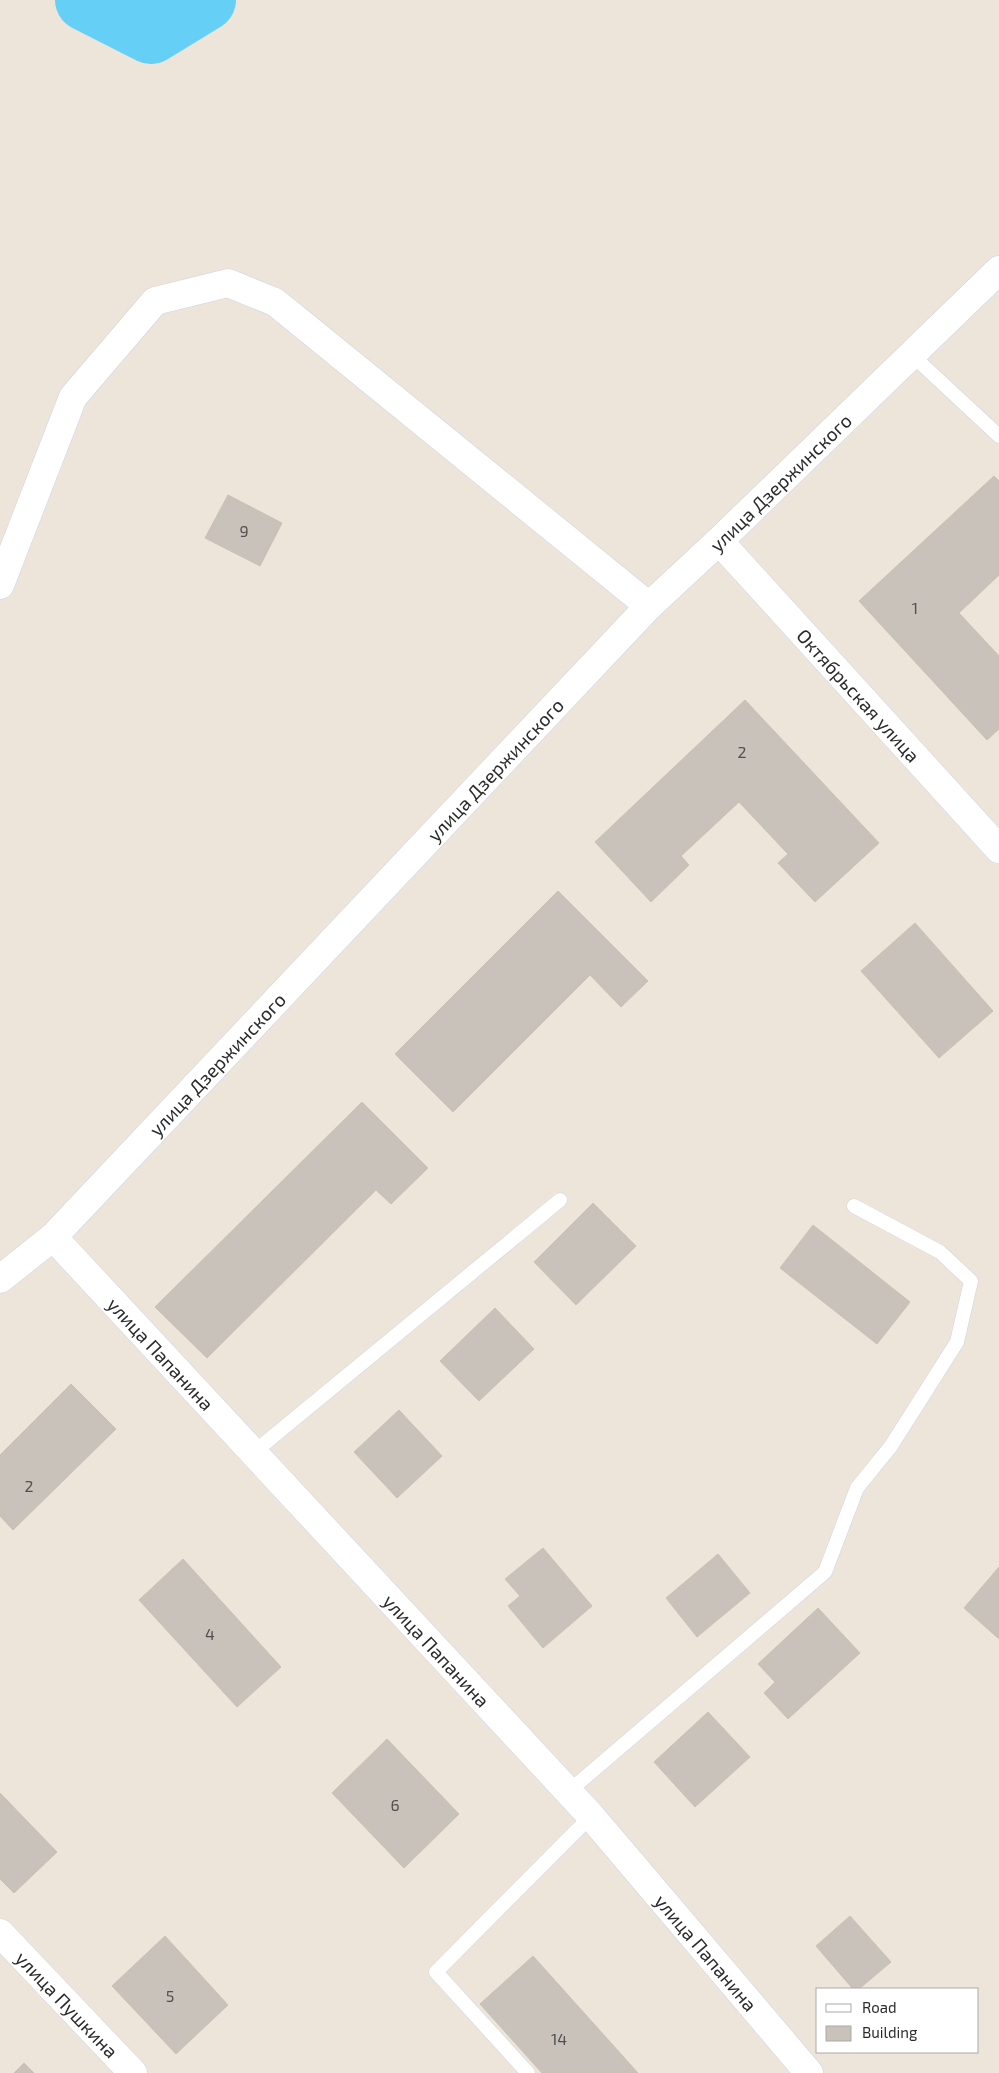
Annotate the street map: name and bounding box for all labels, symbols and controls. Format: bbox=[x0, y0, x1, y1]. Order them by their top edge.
street label: улица Дзержинского bbox=[704, 408, 856, 556]
house number: 9 bbox=[239, 521, 249, 540]
house number: 1 bbox=[912, 598, 918, 617]
street label: Октябрьская улица bbox=[793, 624, 925, 766]
street label: улица Дзержинского bbox=[422, 693, 568, 846]
house number: 2 bbox=[738, 742, 747, 761]
street label: улица Дзержинского bbox=[144, 987, 290, 1141]
street label: улица Папанина bbox=[102, 1292, 219, 1415]
house number: 2 bbox=[25, 1476, 34, 1495]
street label: улица Папанина bbox=[378, 1589, 495, 1711]
house number: 4 bbox=[205, 1624, 215, 1643]
house number: 6 bbox=[390, 1795, 400, 1814]
street label: улица Папанина bbox=[650, 1889, 762, 2015]
street label: улица Пушкина bbox=[11, 1946, 124, 2062]
house number: 5 bbox=[166, 1986, 174, 2005]
legend bbox=[816, 1988, 979, 2053]
text: Road bbox=[862, 1998, 897, 2016]
text: Building bbox=[862, 2023, 918, 2041]
house number: 14 bbox=[551, 2029, 567, 2048]

